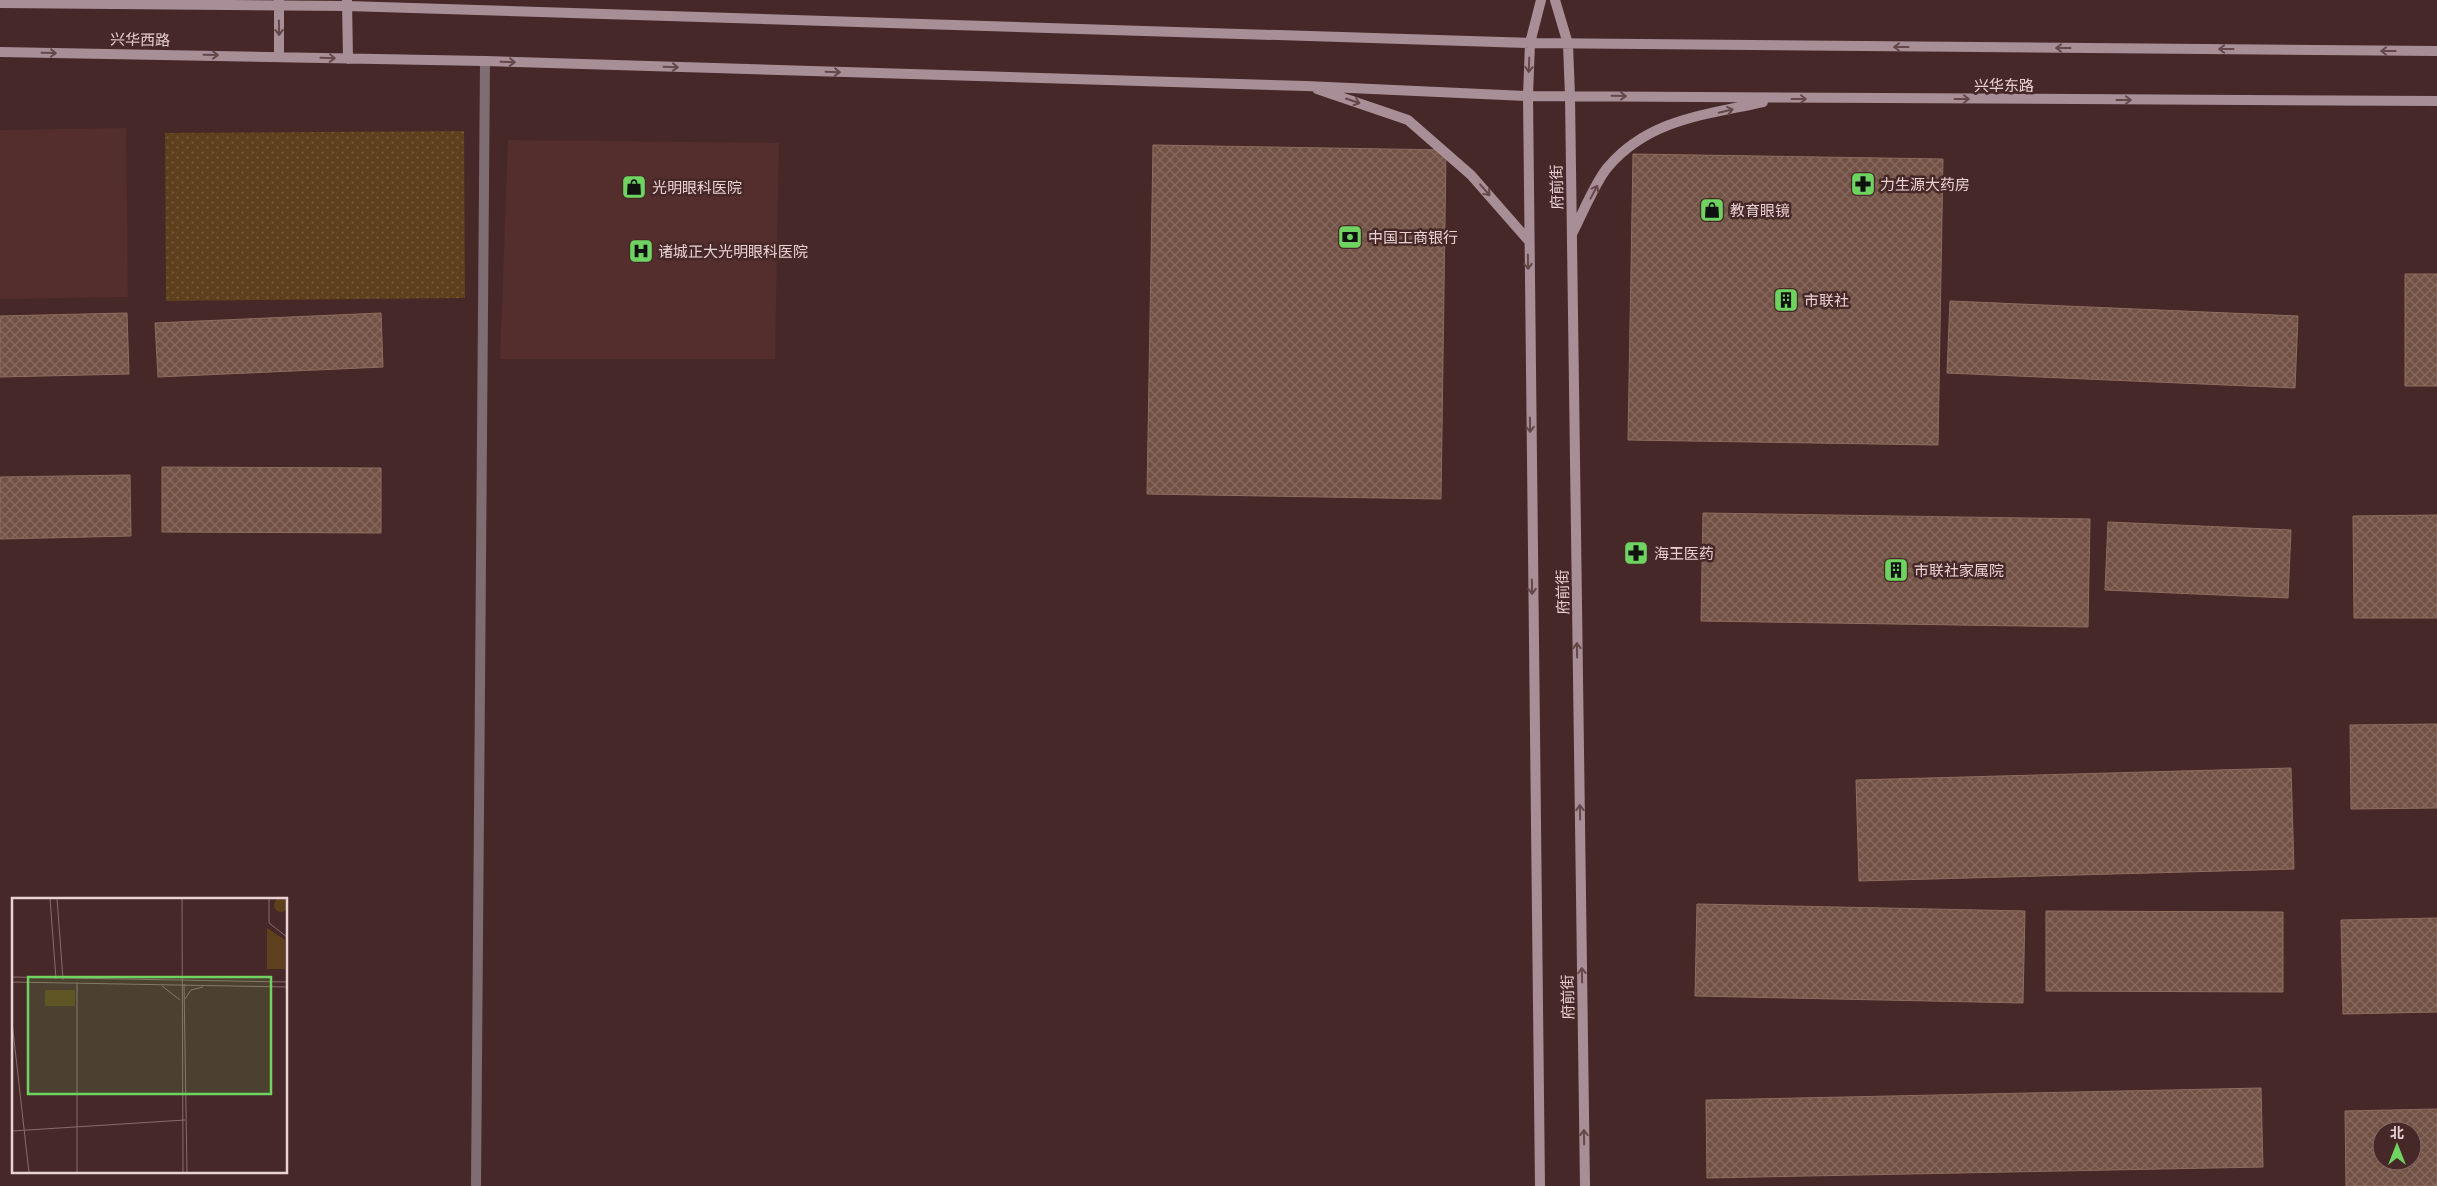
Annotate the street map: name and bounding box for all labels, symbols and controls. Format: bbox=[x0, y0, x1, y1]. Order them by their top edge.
one-way arrow bbox=[274, 20, 284, 36]
street label: 兴华西路 bbox=[110, 28, 170, 50]
one-way arrow bbox=[1893, 42, 1910, 52]
one-way arrow bbox=[2056, 43, 2072, 53]
one-way arrow bbox=[2218, 45, 2234, 54]
one-way arrow bbox=[2381, 46, 2397, 56]
one-way arrow bbox=[40, 48, 56, 58]
one-way arrow bbox=[202, 50, 219, 60]
one-way arrow bbox=[320, 53, 336, 63]
one-way arrow bbox=[1524, 56, 1534, 73]
one-way arrow bbox=[500, 57, 516, 67]
one-way arrow bbox=[662, 62, 678, 71]
one-way arrow bbox=[825, 67, 841, 76]
street label: 兴华东路 bbox=[1974, 75, 2034, 95]
one-way arrow bbox=[1610, 91, 1627, 101]
one-way arrow bbox=[1790, 94, 1807, 104]
one-way arrow bbox=[1953, 94, 1969, 104]
one-way arrow bbox=[2116, 95, 2132, 105]
one-way arrow bbox=[1344, 97, 1360, 107]
one-way arrow bbox=[1718, 106, 1734, 115]
street label: 府前街 bbox=[1546, 164, 1566, 210]
pharmacy icon: 力生源大药房 bbox=[1850, 171, 1876, 197]
shop icon: 光明眼科医院 bbox=[621, 174, 647, 200]
place label: 力生源大药房 bbox=[1880, 174, 1970, 194]
place label: 光明眼科医院 bbox=[652, 177, 742, 197]
one-way arrow bbox=[1479, 184, 1490, 197]
one-way arrow bbox=[1589, 184, 1599, 199]
shop icon: 教育眼镜 bbox=[1699, 197, 1725, 223]
place label: 教育眼镜 bbox=[1730, 200, 1790, 220]
bank icon: 中国工商银行 bbox=[1337, 224, 1363, 250]
place label: 中国工商银行 bbox=[1368, 227, 1458, 247]
hospital icon: 诸城正大光明眼科医院 bbox=[628, 238, 654, 264]
place label: 诸城正大光明眼科医院 bbox=[658, 241, 808, 261]
one-way arrow bbox=[1523, 254, 1533, 270]
building icon: 市联社 bbox=[1773, 287, 1799, 313]
place label: 市联社 bbox=[1804, 290, 1849, 310]
one-way arrow bbox=[1525, 416, 1535, 433]
pharmacy icon: 海王医药 bbox=[1623, 540, 1649, 566]
place label: 海王医药 bbox=[1654, 543, 1714, 563]
building icon: 市联社家属院 bbox=[1883, 557, 1909, 583]
place label: 市联社家属院 bbox=[1914, 560, 2004, 580]
street label: 府前街 bbox=[1552, 569, 1572, 615]
one-way arrow bbox=[1528, 579, 1537, 595]
one-way arrow bbox=[1573, 642, 1582, 658]
one-way arrow bbox=[1575, 805, 1585, 821]
inset map bbox=[12, 898, 288, 1174]
one-way arrow bbox=[1577, 967, 1587, 984]
street label: 府前街 bbox=[1557, 974, 1577, 1020]
north arrow bbox=[2372, 1121, 2422, 1171]
text: 北 bbox=[2390, 1123, 2404, 1142]
one-way arrow bbox=[1579, 1130, 1589, 1146]

